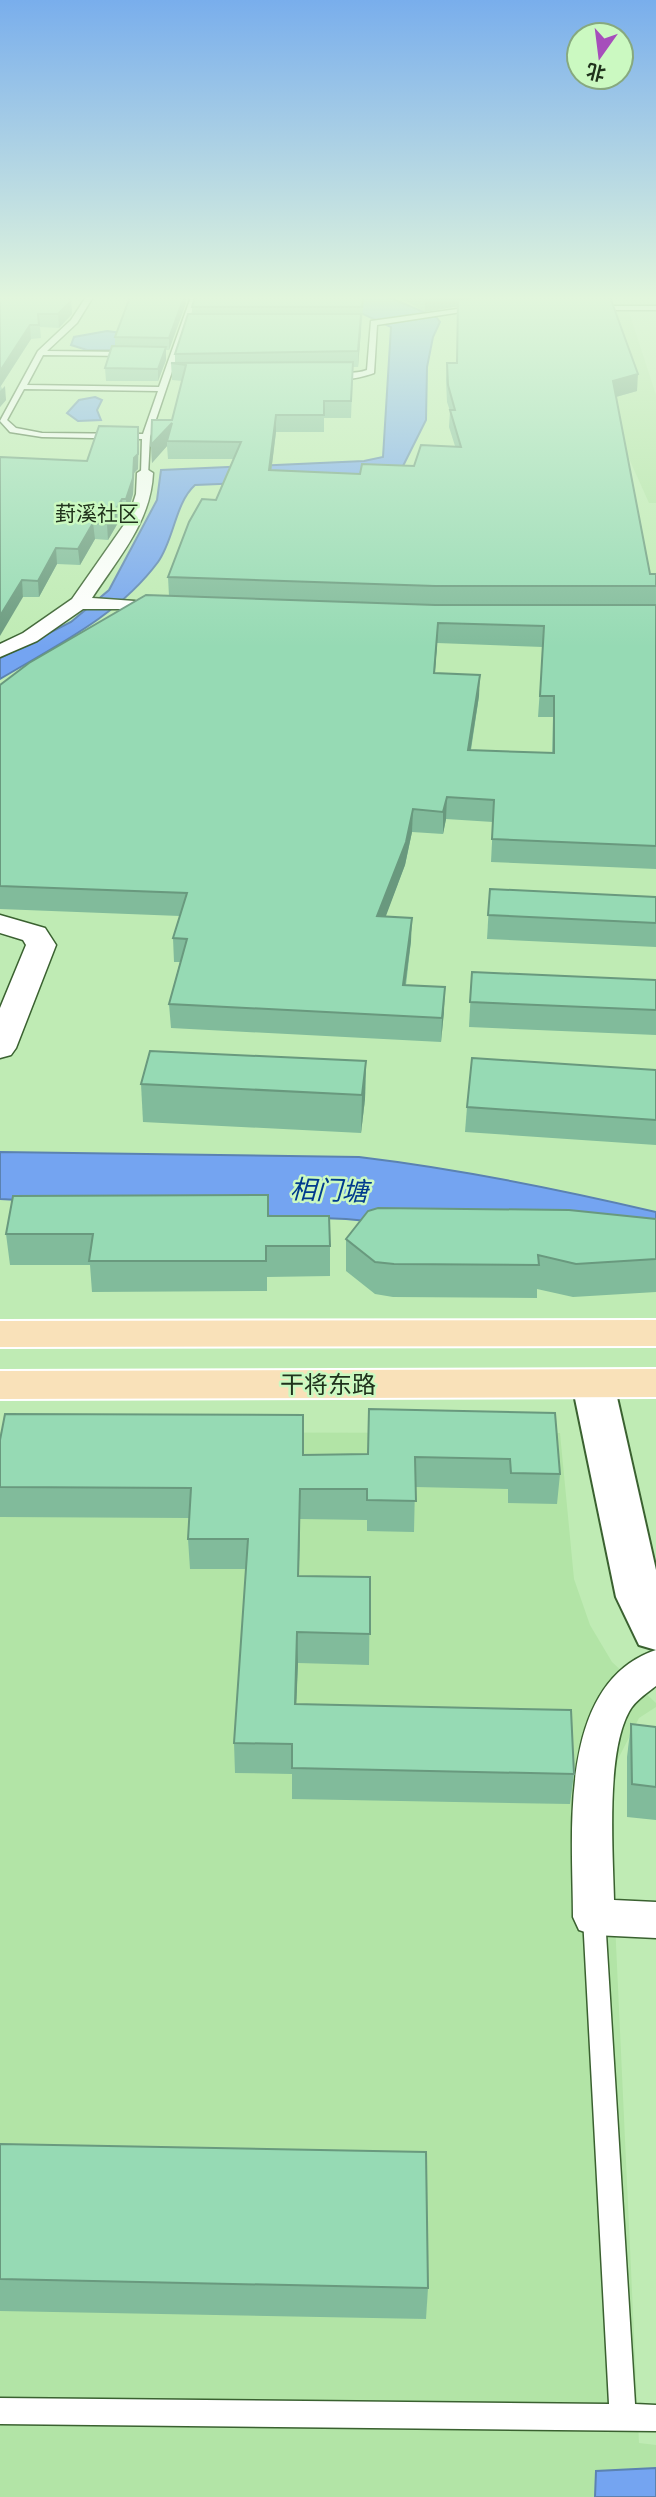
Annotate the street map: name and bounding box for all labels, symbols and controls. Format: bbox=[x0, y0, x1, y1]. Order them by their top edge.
north arrow bbox=[565, 21, 635, 91]
text: 北 bbox=[584, 60, 608, 84]
district label: 葑溪社区 bbox=[55, 502, 139, 526]
water label: 相门塘 bbox=[290, 1175, 372, 1207]
street label: 干将东路 bbox=[280, 1371, 376, 1398]

